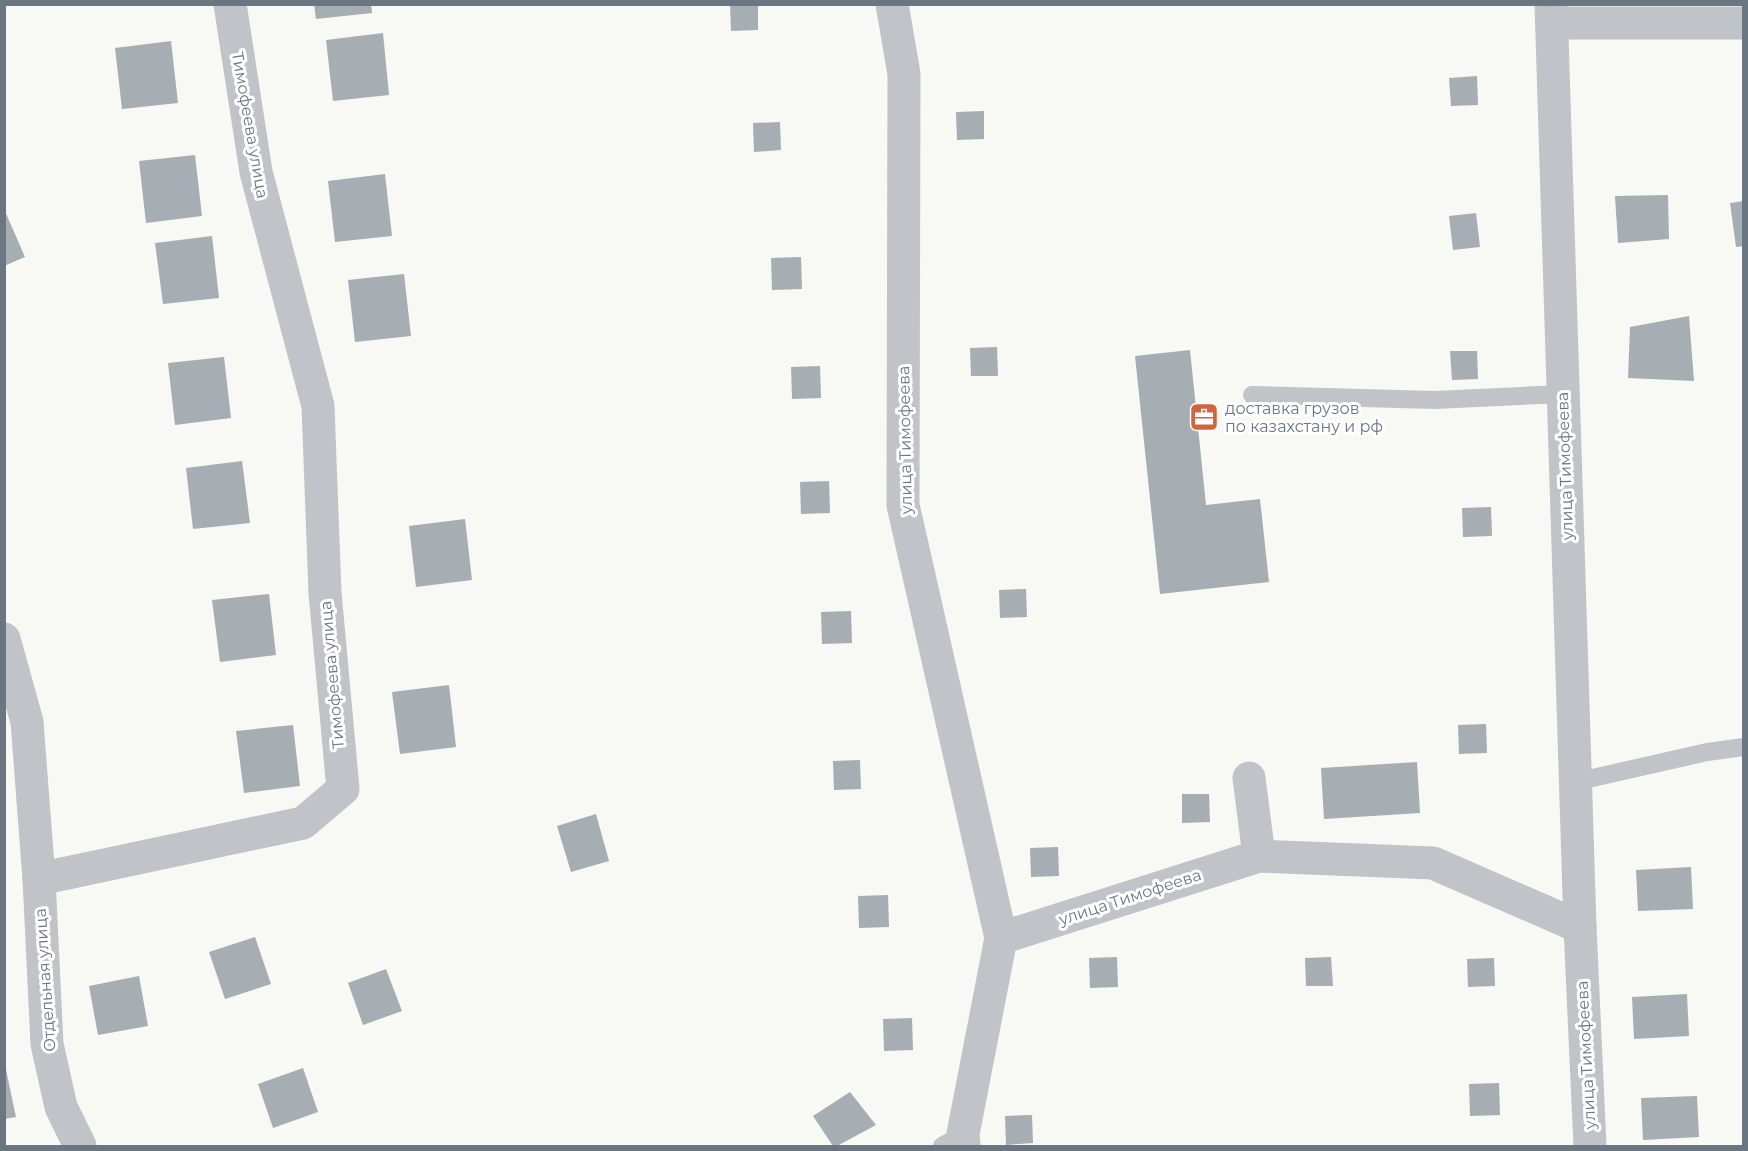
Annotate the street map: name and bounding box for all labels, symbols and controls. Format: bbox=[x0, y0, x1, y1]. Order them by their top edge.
street label: Тимофеева улица bbox=[228, 50, 272, 200]
street label: улица Тимофеева bbox=[894, 366, 916, 515]
street label: улица Тимофеева bbox=[1553, 391, 1577, 542]
place label: доставка грузов по казахстану и рф bbox=[1225, 399, 1383, 436]
office icon: доставка грузов по казахстану и рф bbox=[1188, 401, 1220, 433]
street label: Тимофеева улица bbox=[316, 600, 348, 750]
street label: улица Тимофеева bbox=[1055, 865, 1204, 929]
street label: Отдельная улица bbox=[31, 908, 59, 1052]
street label: улица Тимофеева bbox=[1573, 980, 1599, 1131]

